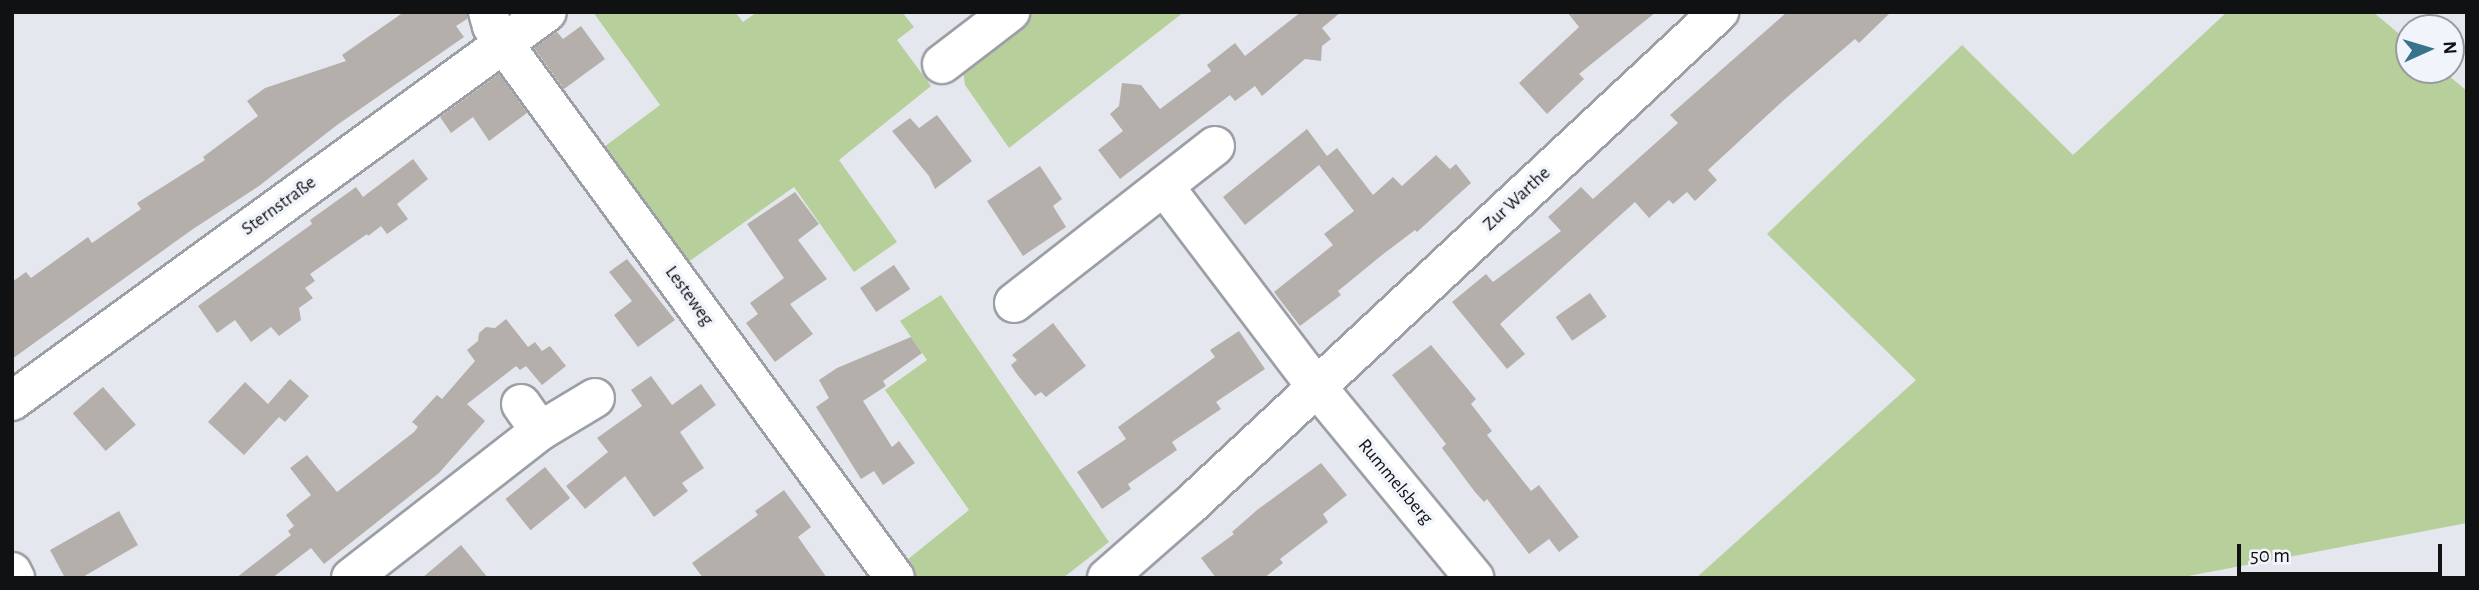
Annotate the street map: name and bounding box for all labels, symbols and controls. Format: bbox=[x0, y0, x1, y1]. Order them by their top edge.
north arrow bbox=[2395, 14, 2465, 84]
text: N bbox=[2440, 40, 2459, 55]
street label: Zur Warthe bbox=[1479, 162, 1555, 236]
street label: Sternstraße bbox=[237, 171, 321, 241]
street label: Lesteweg bbox=[660, 262, 718, 330]
street label: Rummelsberg bbox=[1353, 435, 1437, 529]
scale bar bbox=[2241, 530, 2446, 574]
text: 50 m bbox=[2250, 545, 2290, 566]

